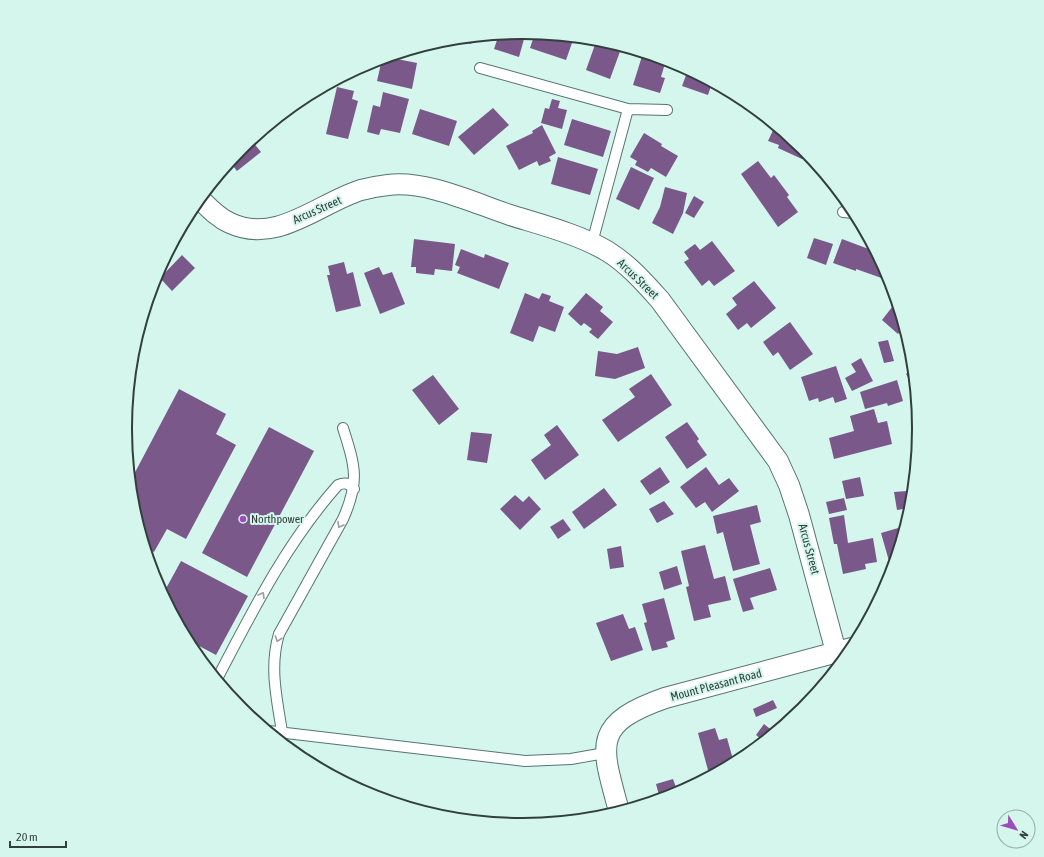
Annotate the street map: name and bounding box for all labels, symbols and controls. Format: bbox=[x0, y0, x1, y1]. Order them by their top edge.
street label: Arcus Street bbox=[290, 193, 344, 227]
street label: Arcus Street bbox=[614, 256, 662, 302]
place label: Northpower bbox=[251, 512, 304, 526]
marker: Northpower bbox=[238, 514, 248, 524]
one-way arrow bbox=[338, 521, 345, 528]
street label: Arcus Street bbox=[796, 522, 823, 576]
one-way arrow bbox=[258, 592, 265, 599]
one-way arrow bbox=[274, 636, 283, 643]
street label: Mount Pleasant Road bbox=[669, 666, 763, 704]
north arrow bbox=[996, 809, 1036, 849]
scale bar bbox=[10, 823, 66, 849]
text: N bbox=[1017, 829, 1031, 841]
text: 20 m bbox=[16, 830, 38, 844]

